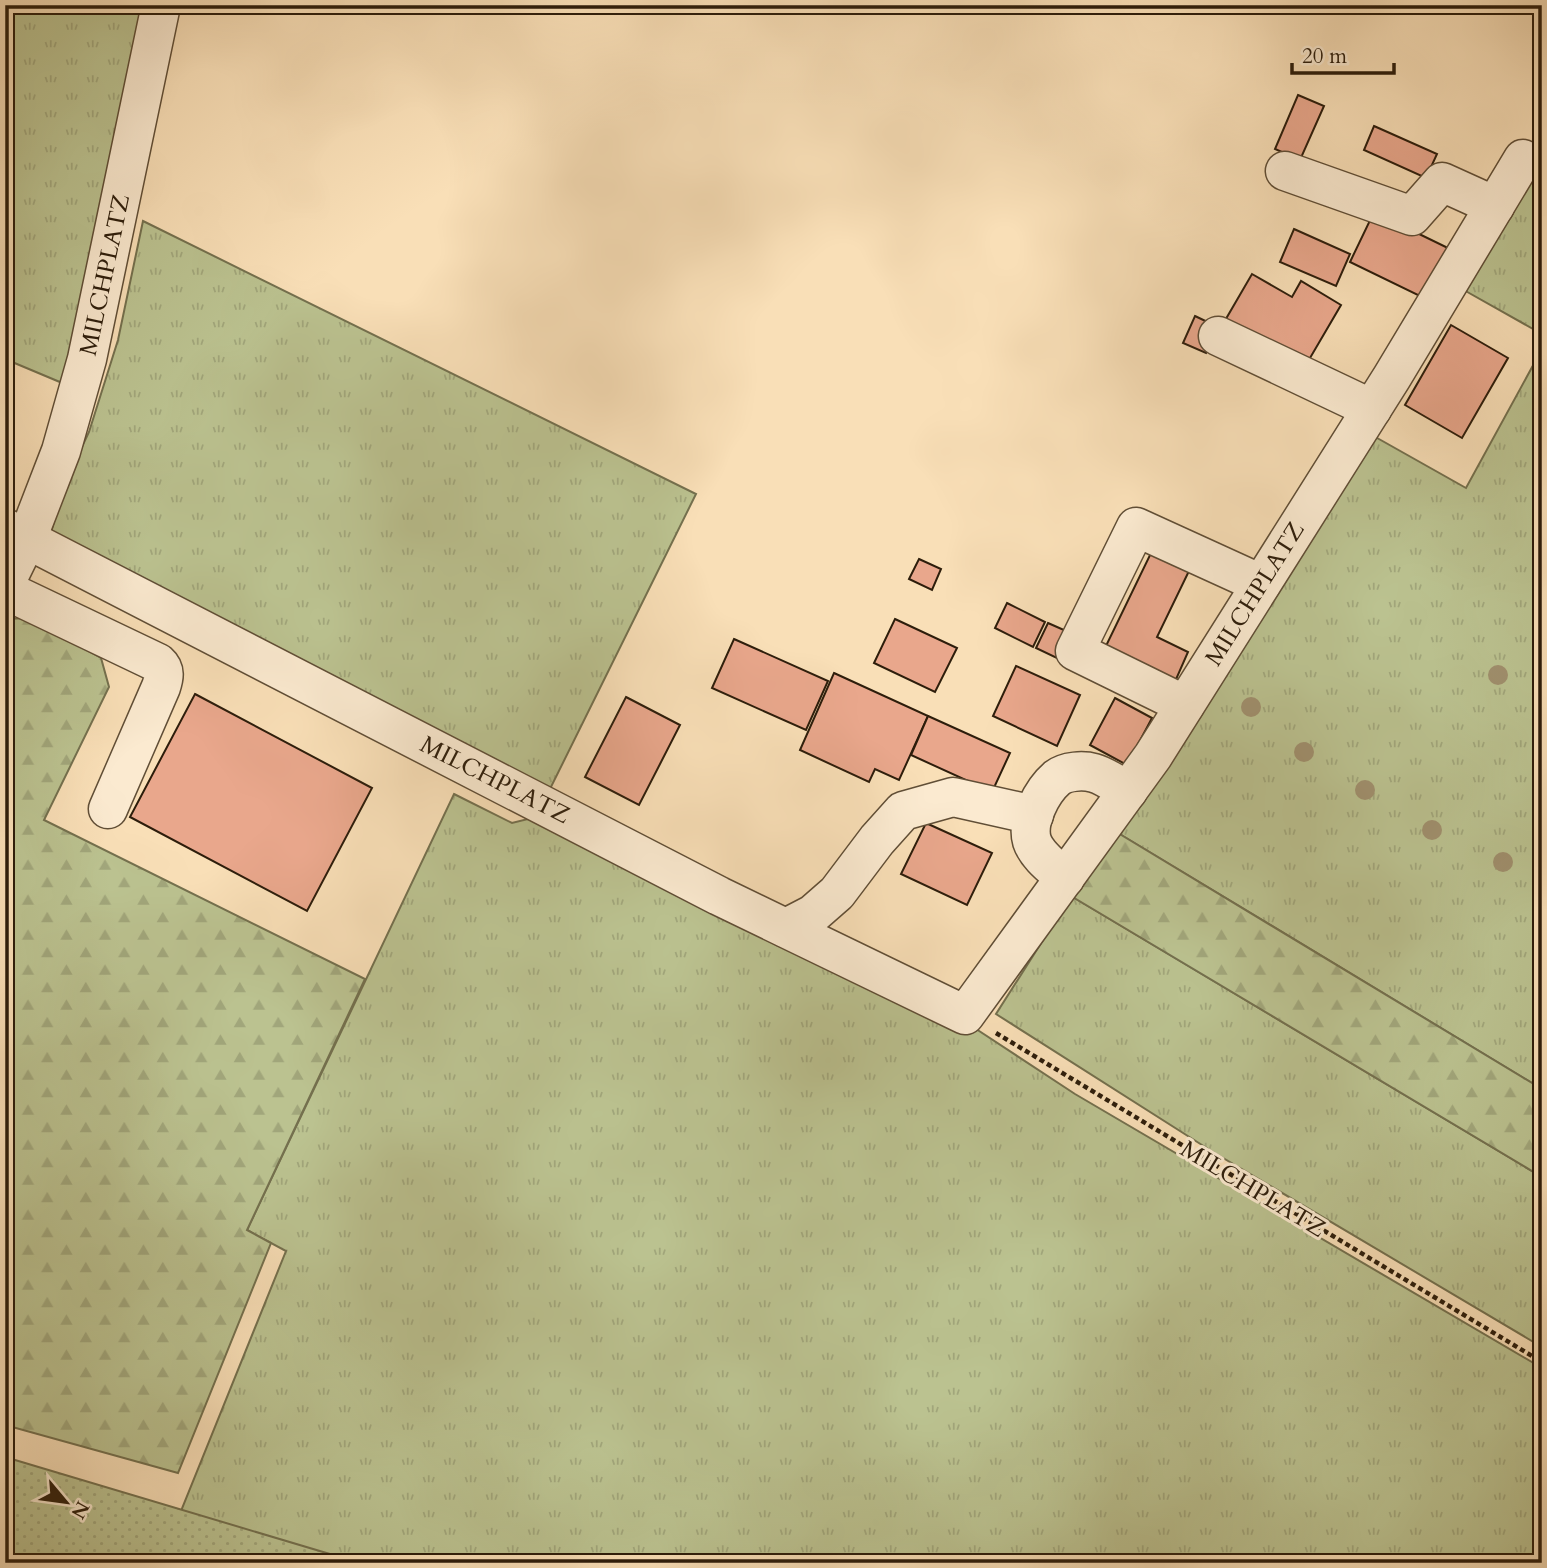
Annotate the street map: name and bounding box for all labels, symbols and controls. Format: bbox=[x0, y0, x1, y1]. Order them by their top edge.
scale bar bbox=[1292, 32, 1393, 76]
text: 20 m bbox=[1302, 42, 1347, 71]
street label: MILCHPLATZ bbox=[72, 191, 138, 359]
street label: MILCHPLATZ bbox=[1197, 516, 1313, 672]
street label: MILCHPLATZ bbox=[414, 728, 576, 832]
street label: MILCHPLATZ bbox=[1174, 1133, 1332, 1245]
north arrow bbox=[32, 1466, 102, 1536]
text: N bbox=[64, 1496, 95, 1524]

